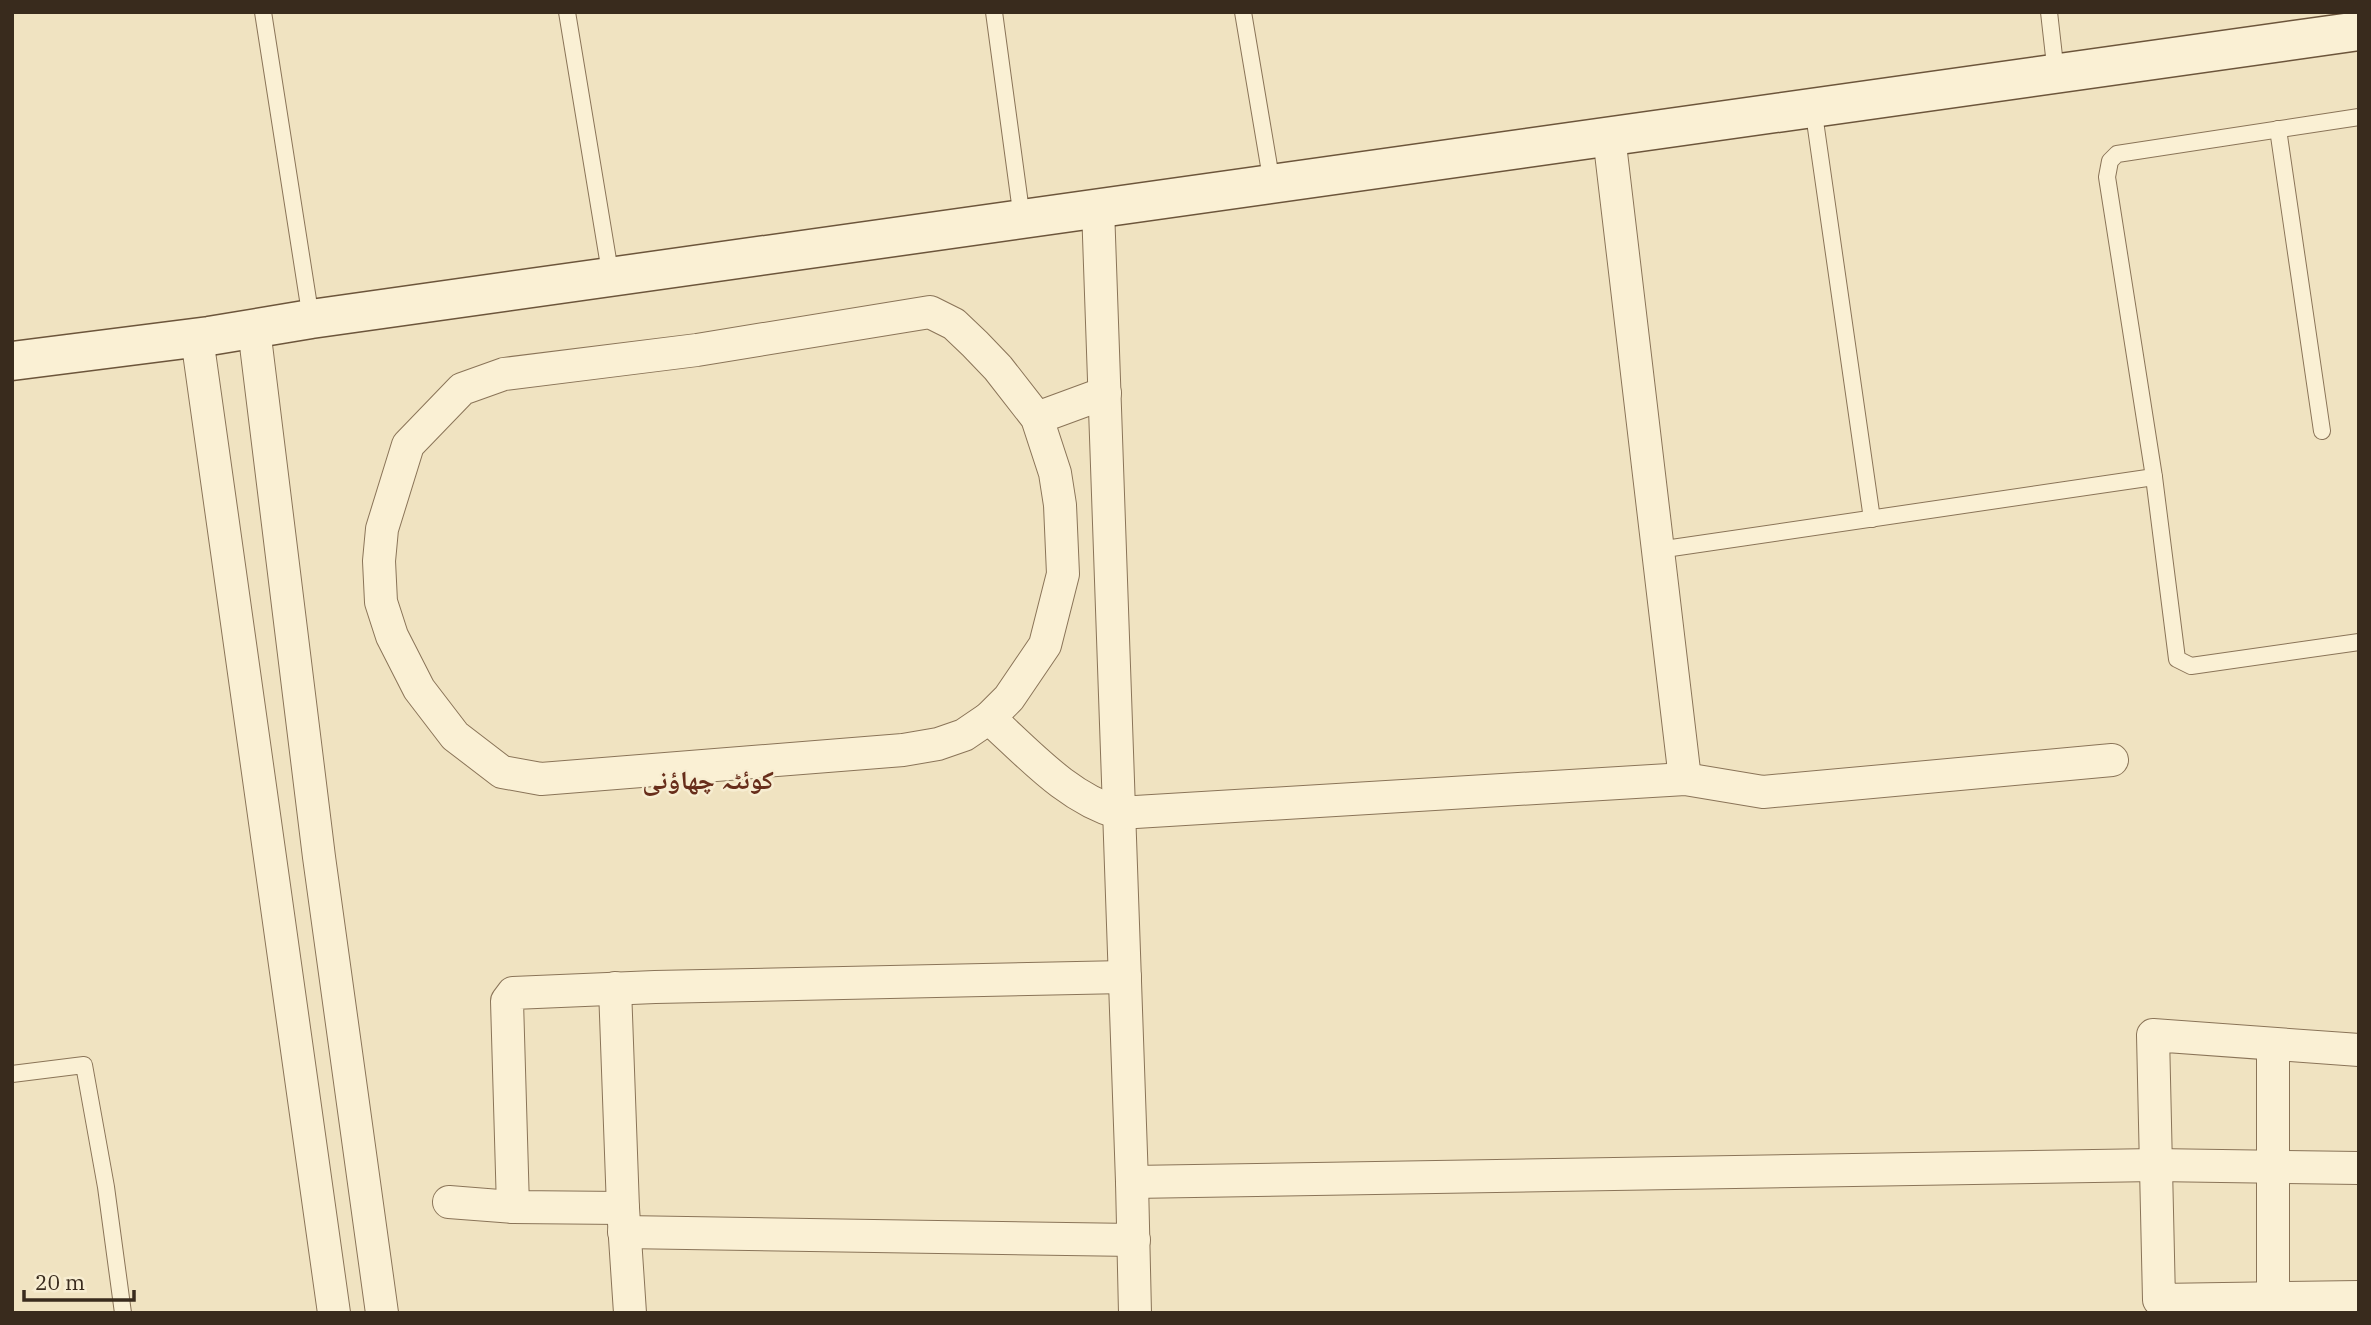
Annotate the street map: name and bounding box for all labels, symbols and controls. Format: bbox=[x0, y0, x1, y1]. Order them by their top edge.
district label: کوئٹہ چھاؤنی bbox=[642, 762, 774, 796]
scale bar bbox=[24, 1258, 135, 1302]
text: 20 m bbox=[35, 1268, 85, 1296]

